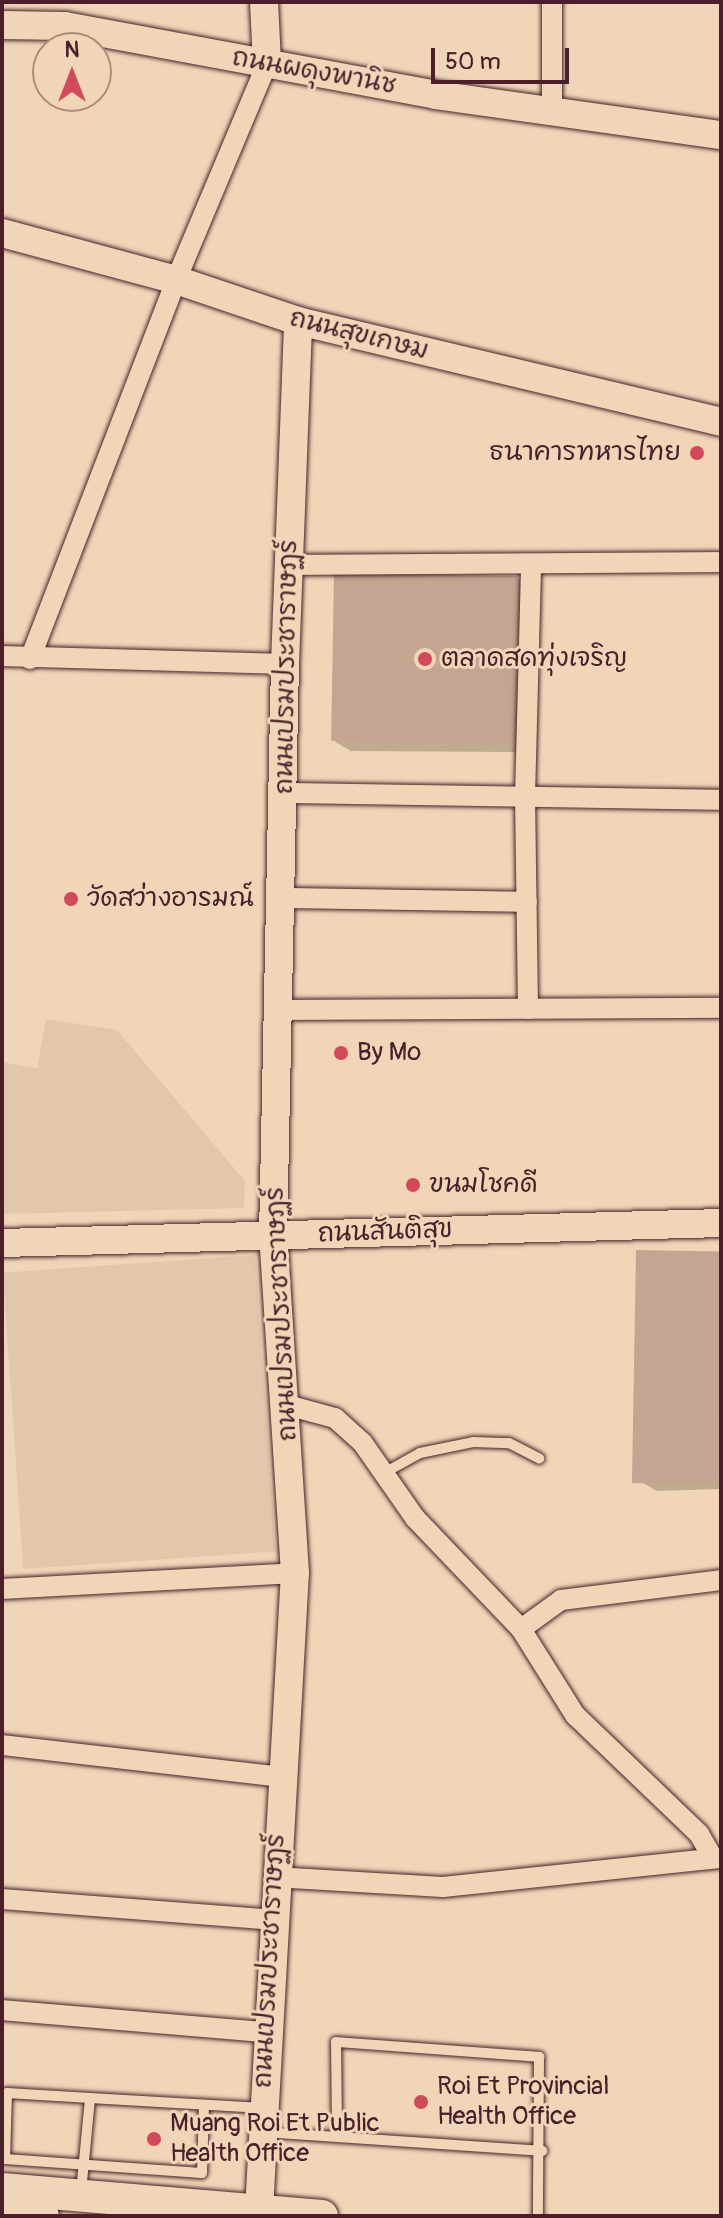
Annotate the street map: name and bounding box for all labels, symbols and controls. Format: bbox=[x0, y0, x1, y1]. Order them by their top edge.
north arrow bbox=[32, 32, 112, 112]
scale bar bbox=[435, 32, 573, 82]
text: N bbox=[65, 36, 79, 64]
street label: ถนนผดุงพานิช bbox=[230, 42, 398, 102]
text: 50 m bbox=[445, 47, 501, 76]
street label: ถนนสุขเกษม bbox=[286, 303, 432, 367]
place label: ธนาคารทหารไทย bbox=[489, 437, 681, 469]
marker: ธนาคารทหารไทย bbox=[688, 444, 706, 462]
street label: ถนนเปรมประชาราษฏร์ bbox=[269, 539, 305, 795]
place label: ตลาดสดทุ่งเจริญ bbox=[441, 643, 627, 675]
marker: ตลาดสดทุ่งเจริญ bbox=[416, 650, 434, 668]
place label: วัดสว่างอารมณ์ bbox=[87, 883, 254, 915]
marker: วัดสว่างอารมณ์ bbox=[62, 890, 80, 908]
place label: By Mo bbox=[357, 1037, 421, 1069]
marker: By Mo bbox=[332, 1044, 350, 1062]
place label: ขนมโชคดี bbox=[429, 1169, 538, 1201]
marker: ขนมโชคดี bbox=[404, 1176, 422, 1194]
street label: ถนนเปรมประชาราษฏร์ bbox=[260, 1186, 304, 1442]
street label: ถนนสันติสุข bbox=[317, 1214, 453, 1250]
street label: ถนนเปรมประชาราษฏร์ bbox=[248, 1833, 292, 2089]
place label: Roi Et Provincial Health Office bbox=[437, 2071, 609, 2132]
marker: Roi Et Provincial Health Office bbox=[412, 2093, 430, 2111]
place label: Muang Roi Et Public Health Office bbox=[170, 2108, 380, 2170]
marker: Muang Roi Et Public Health Office bbox=[145, 2130, 163, 2148]

